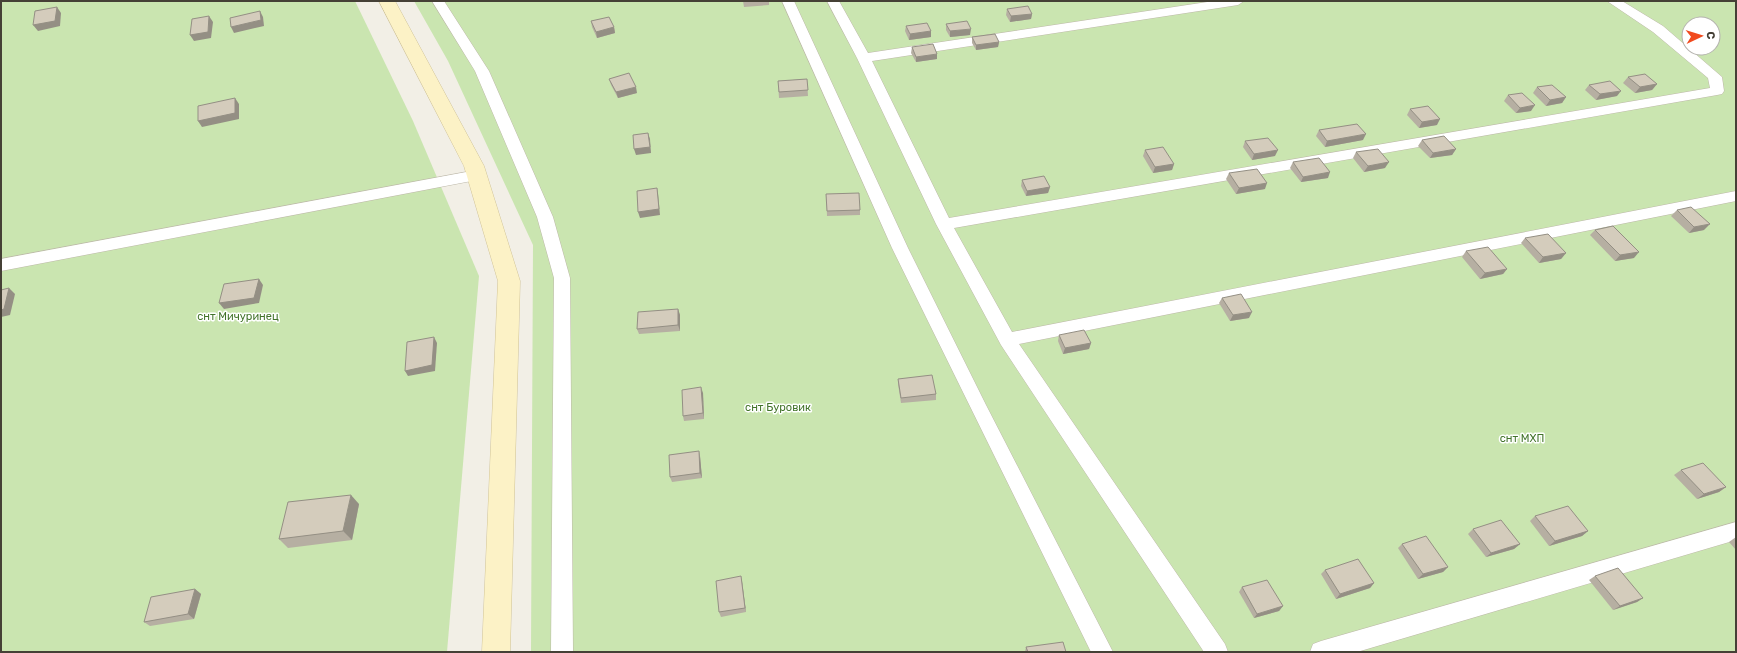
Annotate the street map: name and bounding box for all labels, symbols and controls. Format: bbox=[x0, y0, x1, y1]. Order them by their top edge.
north arrow bbox=[1681, 16, 1721, 56]
text: С bbox=[1704, 31, 1717, 40]
park label: снт Мичуринец bbox=[197, 310, 279, 323]
park label: снт Буровик bbox=[745, 401, 811, 414]
park label: снт МХП bbox=[1500, 432, 1544, 445]

